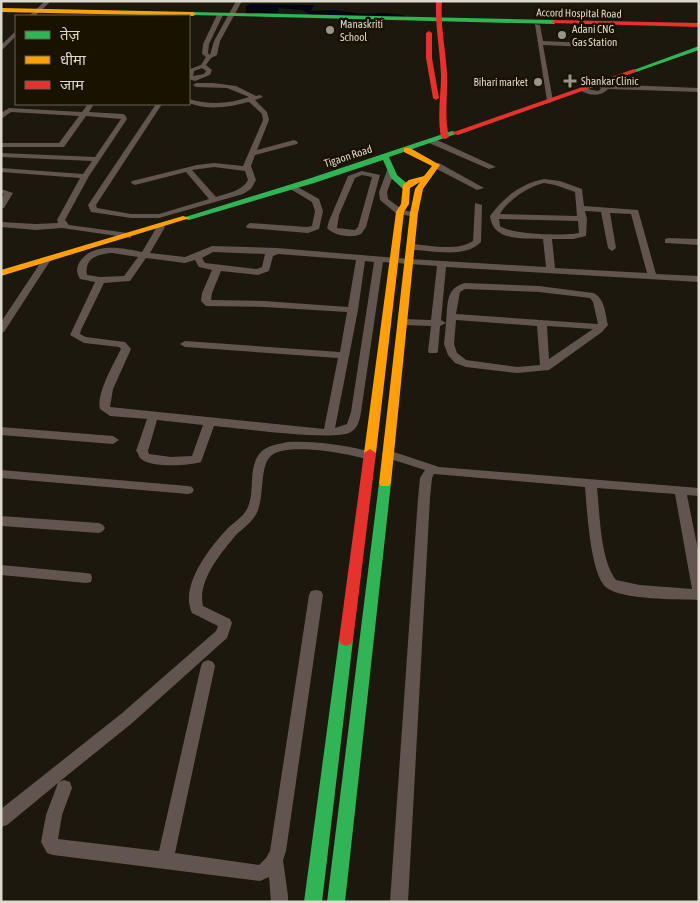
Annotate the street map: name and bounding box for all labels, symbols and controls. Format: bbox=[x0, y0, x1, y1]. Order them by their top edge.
street label: Accord Hospital Road bbox=[536, 6, 622, 20]
legend bbox=[15, 15, 190, 105]
place label: Manaskriti School bbox=[340, 18, 383, 43]
place label: Adani CNG Gas Station bbox=[572, 23, 617, 48]
marker: Manaskriti School bbox=[324, 24, 336, 36]
text: तेज़ bbox=[60, 26, 81, 43]
marker: Adani CNG Gas Station bbox=[556, 29, 568, 41]
text: धीमा bbox=[60, 51, 87, 68]
marker: Shankar Clinic bbox=[563, 74, 577, 88]
place label: Shankar Clinic bbox=[581, 75, 639, 87]
text: जाम bbox=[60, 76, 85, 93]
place label: Bihari market bbox=[473, 76, 528, 88]
marker: Bihari market bbox=[532, 76, 544, 88]
street label: Tigaon Road bbox=[322, 143, 374, 169]

